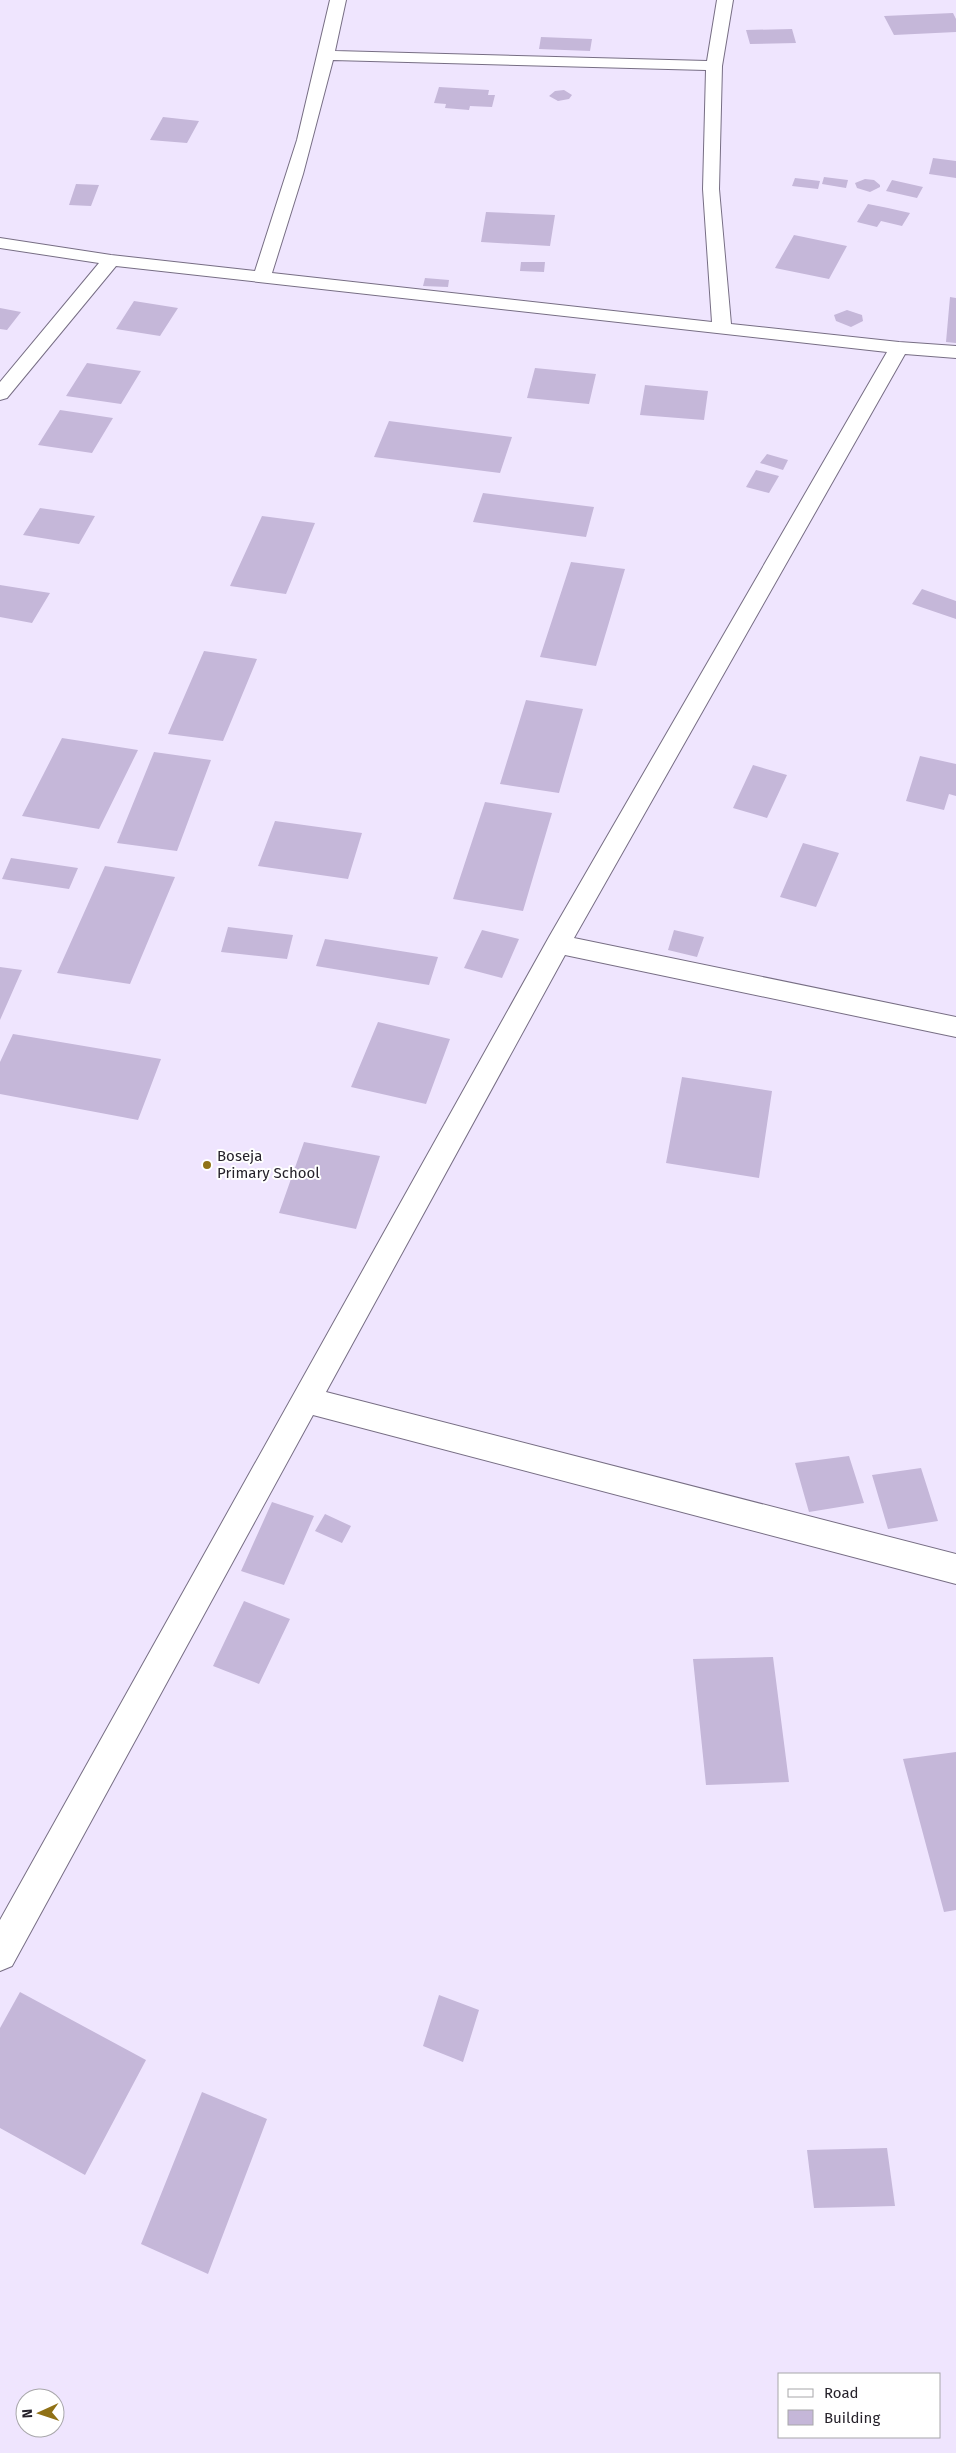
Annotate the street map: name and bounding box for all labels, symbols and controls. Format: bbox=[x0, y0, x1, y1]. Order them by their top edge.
place label: Boseja Primary School bbox=[217, 1147, 320, 1182]
marker: Boseja Primary School bbox=[201, 1159, 213, 1171]
legend bbox=[778, 2373, 941, 2438]
text: Road bbox=[824, 2384, 859, 2402]
north arrow bbox=[15, 2388, 65, 2438]
text: N bbox=[19, 2409, 36, 2419]
text: Building bbox=[824, 2409, 880, 2427]

